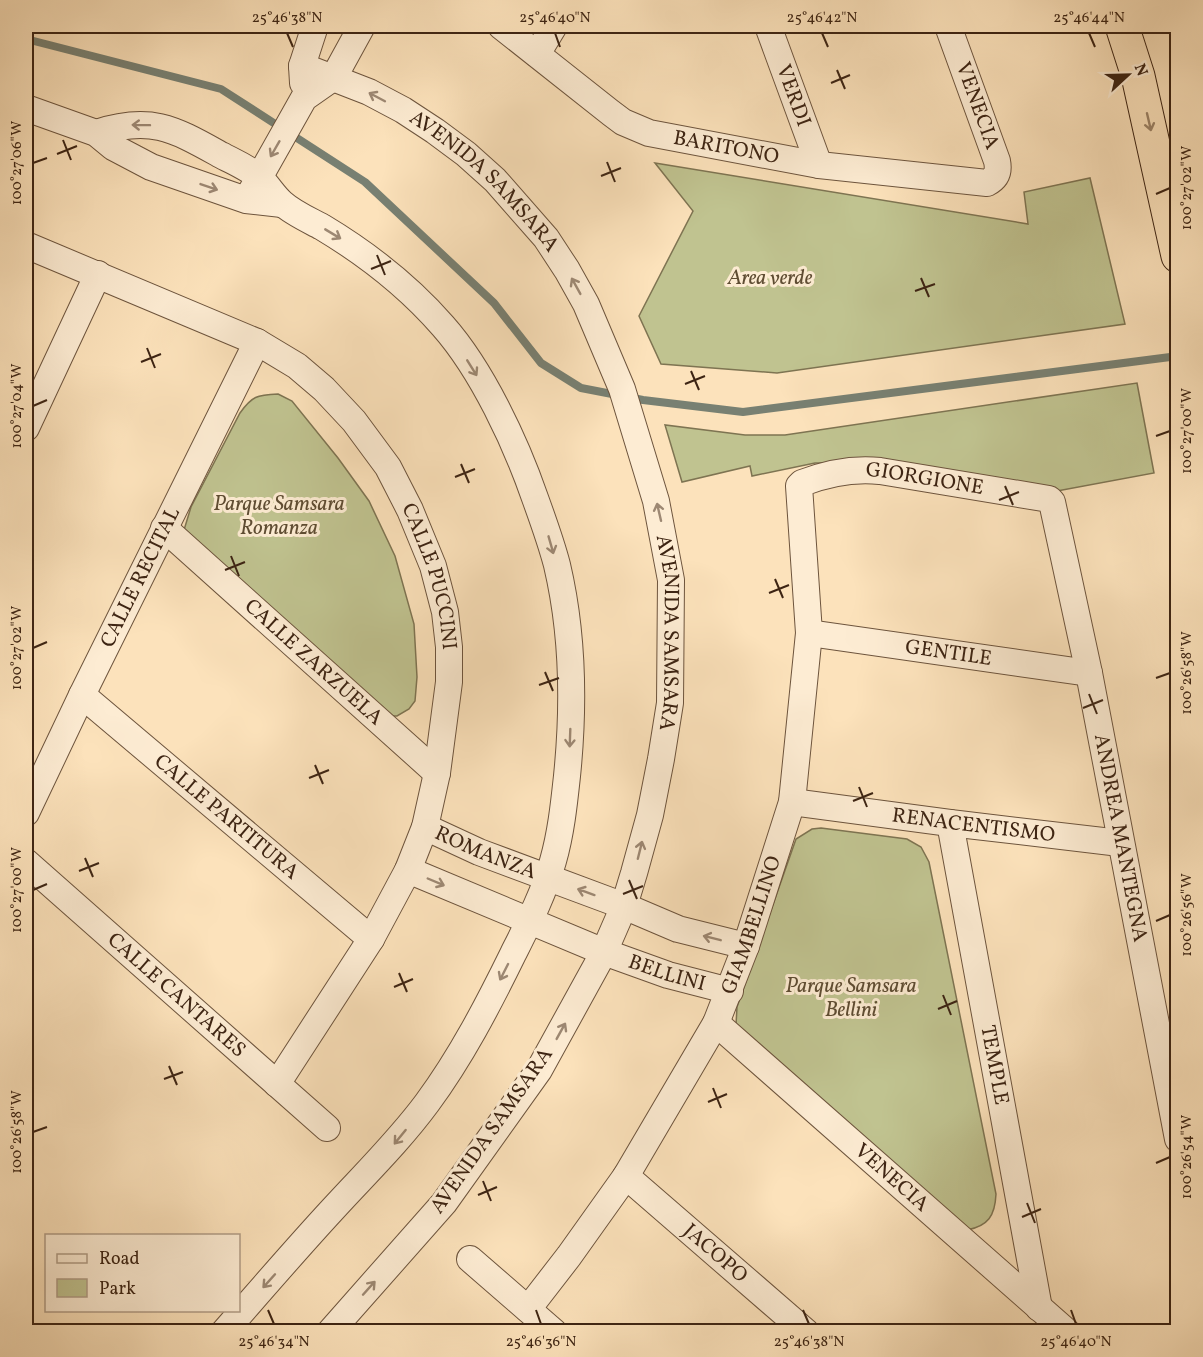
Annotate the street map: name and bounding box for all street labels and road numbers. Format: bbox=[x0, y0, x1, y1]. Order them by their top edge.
street label: VENECIA bbox=[948, 58, 1006, 154]
street label: VERDI bbox=[769, 60, 818, 131]
street label: AVENIDA SAMSARA bbox=[403, 103, 566, 258]
street label: BARITONO bbox=[671, 123, 781, 172]
street label: GIORGIONE bbox=[865, 455, 986, 502]
street label: CALLE PUCCINI bbox=[394, 499, 464, 651]
street label: CALLE RECITAL bbox=[93, 502, 188, 652]
street label: AVENIDA SAMSARA bbox=[648, 532, 686, 733]
street label: CALLE ZARZUELA bbox=[238, 592, 389, 732]
street label: GENTILE bbox=[903, 632, 994, 673]
street label: ANDREA MANTEGNA bbox=[1086, 731, 1155, 944]
street label: CALLE PARTITURA bbox=[148, 747, 305, 887]
street label: RENACENTISMO bbox=[890, 801, 1057, 850]
street label: ROMANZA bbox=[430, 819, 541, 887]
street label: GIAMBELLINO bbox=[714, 852, 788, 999]
street label: CALLE CANTARES bbox=[101, 926, 252, 1064]
street label: BELLINI bbox=[624, 947, 709, 999]
street label: TEMPLE bbox=[973, 1023, 1016, 1107]
street label: AVENIDA SAMSARA bbox=[424, 1042, 561, 1220]
street label: VENECIA bbox=[848, 1137, 936, 1219]
street label: JACOPO bbox=[676, 1217, 754, 1290]

